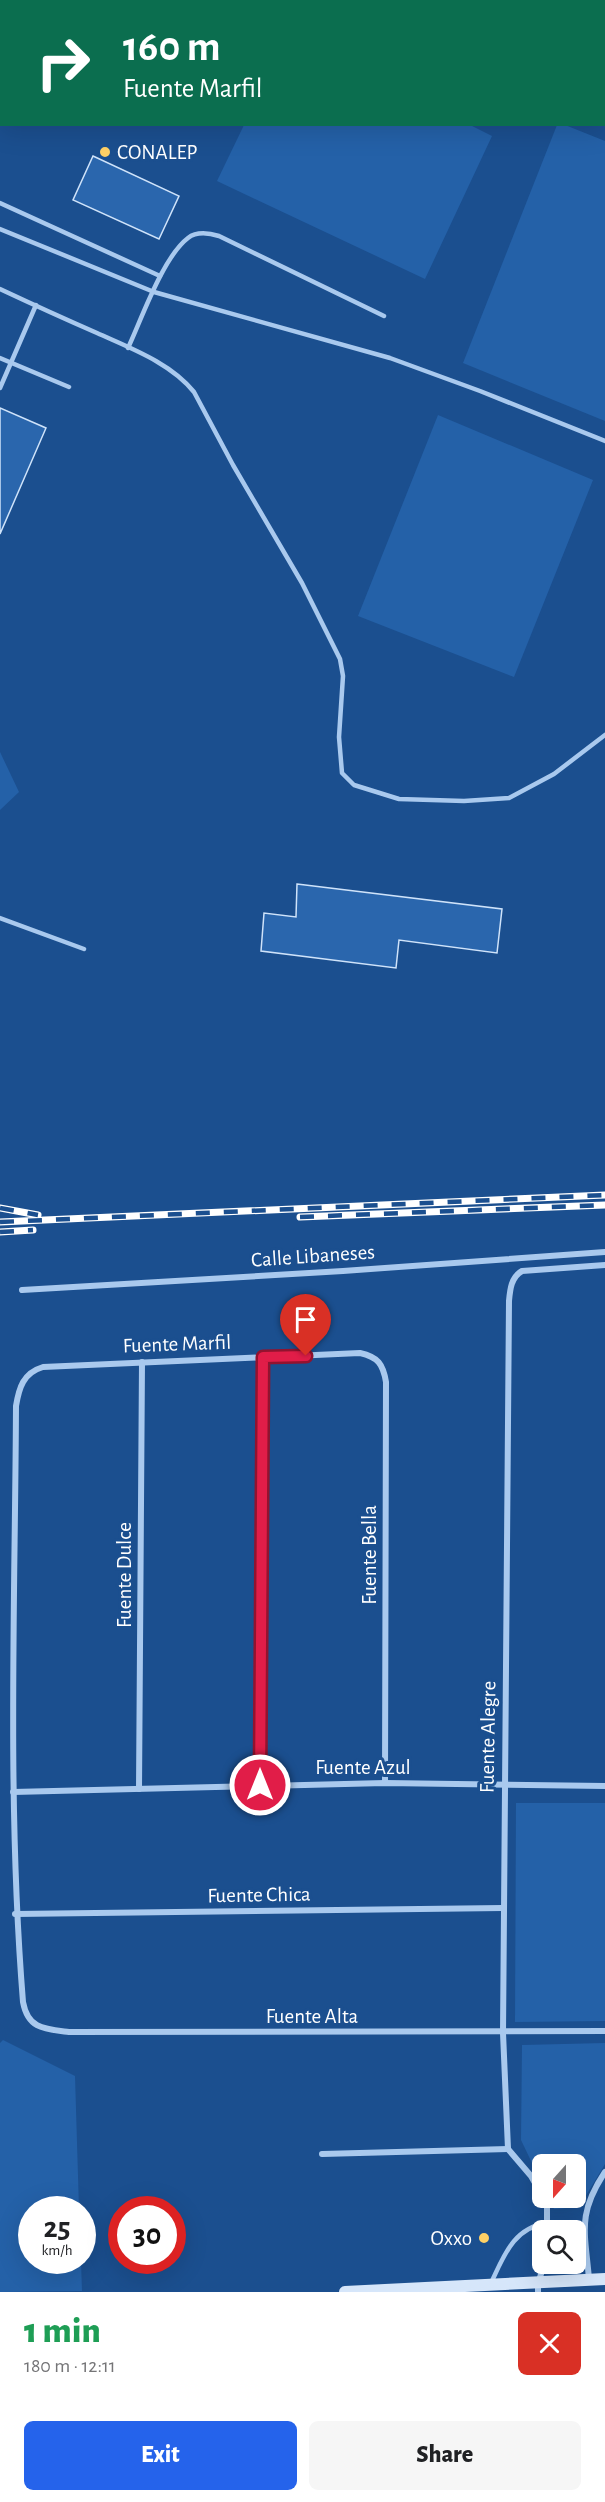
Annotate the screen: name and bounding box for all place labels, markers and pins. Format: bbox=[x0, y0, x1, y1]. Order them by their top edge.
place label: CONALEP bbox=[117, 142, 198, 163]
marker: CONALEP bbox=[98, 145, 112, 159]
pin bbox=[280, 1294, 331, 1356]
place label: Oxxo bbox=[430, 2228, 472, 2249]
marker: Oxxo bbox=[477, 2231, 491, 2245]

